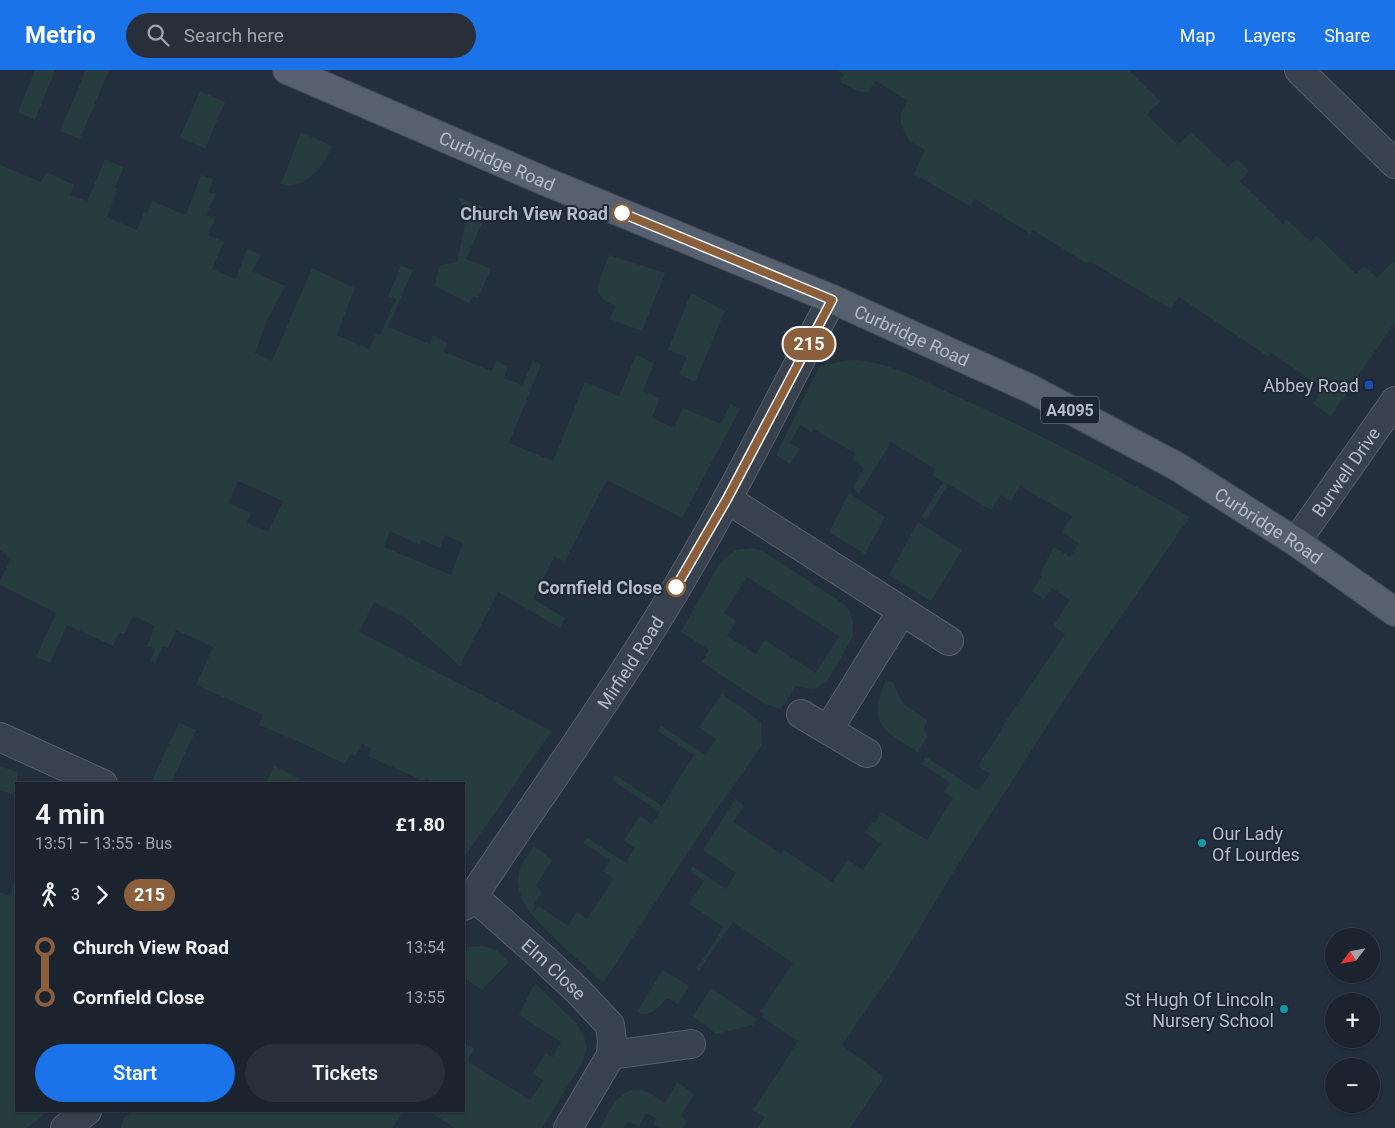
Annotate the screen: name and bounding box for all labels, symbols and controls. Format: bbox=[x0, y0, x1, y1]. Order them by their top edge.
search box bbox=[126, 13, 476, 58]
text: Metrio bbox=[25, 21, 96, 49]
icon: search bbox=[144, 21, 172, 49]
text: Search here bbox=[184, 24, 284, 47]
text: Map bbox=[1180, 25, 1215, 46]
text: Layers bbox=[1243, 25, 1296, 46]
text: Share bbox=[1324, 25, 1370, 46]
street label: Curbridge Road bbox=[436, 127, 558, 195]
place label: Church View Road bbox=[460, 203, 608, 224]
marker: Church View Road bbox=[612, 203, 632, 223]
street label: Curbridge Road bbox=[851, 300, 973, 370]
line badge: 215 bbox=[780, 328, 838, 360]
text: 215 bbox=[794, 333, 824, 354]
place label: Abbey Road bbox=[1263, 375, 1359, 396]
marker: Abbey Road bbox=[1363, 379, 1375, 391]
road number: A4095 bbox=[1041, 396, 1099, 424]
street label: Burwell Drive bbox=[1307, 423, 1384, 520]
street label: Curbridge Road bbox=[1211, 483, 1327, 568]
place label: Cornfield Close bbox=[538, 577, 662, 598]
marker: Cornfield Close bbox=[666, 577, 686, 597]
street label: Mirfield Road bbox=[592, 612, 668, 713]
text: 4 min bbox=[35, 798, 105, 831]
text: £1.80 bbox=[395, 813, 445, 836]
place label: Our Lady Of Lourdes bbox=[1212, 823, 1300, 865]
text: 13:51 – 13:55 · Bus bbox=[35, 834, 172, 853]
marker: Our Lady Of Lourdes bbox=[1196, 837, 1208, 849]
icon: walk bbox=[35, 881, 63, 909]
icon: forward bbox=[88, 881, 116, 909]
text: 215 bbox=[134, 884, 165, 905]
text: 3 bbox=[71, 885, 80, 904]
north arrow bbox=[1325, 928, 1380, 982]
map controls bbox=[1325, 928, 1380, 1113]
street label: Elm Close bbox=[518, 934, 591, 1004]
text: Church View Road bbox=[73, 936, 229, 959]
text: 13:54 bbox=[405, 938, 445, 957]
text: Cornfield Close bbox=[73, 986, 204, 1009]
text: 13:55 bbox=[405, 988, 445, 1007]
place label: St Hugh Of Lincoln Nursery School bbox=[1125, 989, 1274, 1031]
button: + bbox=[1325, 993, 1380, 1048]
marker: St Hugh Of Lincoln Nursery School bbox=[1278, 1003, 1290, 1015]
button: Start bbox=[35, 1044, 235, 1102]
button: Tickets bbox=[245, 1044, 445, 1102]
button: − bbox=[1325, 1058, 1380, 1113]

